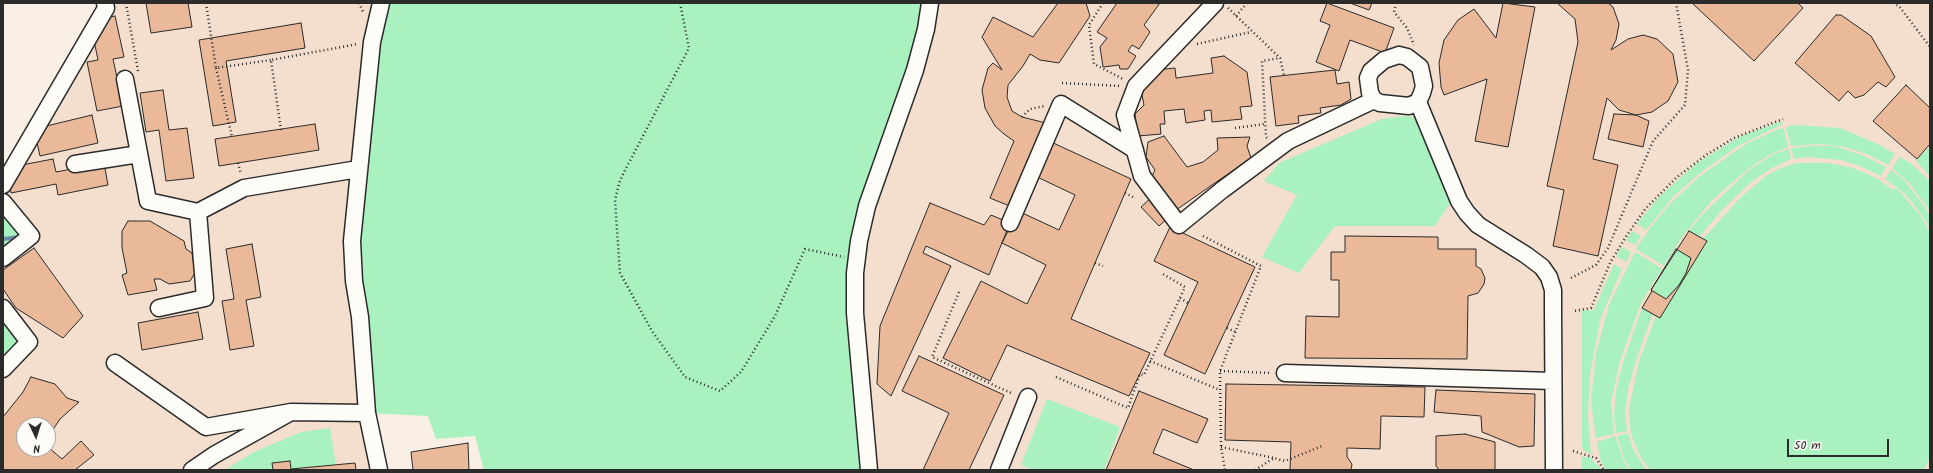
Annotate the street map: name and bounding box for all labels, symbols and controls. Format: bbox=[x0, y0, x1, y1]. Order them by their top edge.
north arrow bbox=[16, 417, 56, 457]
scale bar bbox=[1789, 431, 1891, 457]
text: 50 m bbox=[1794, 436, 1821, 455]
text: N bbox=[33, 439, 41, 457]

